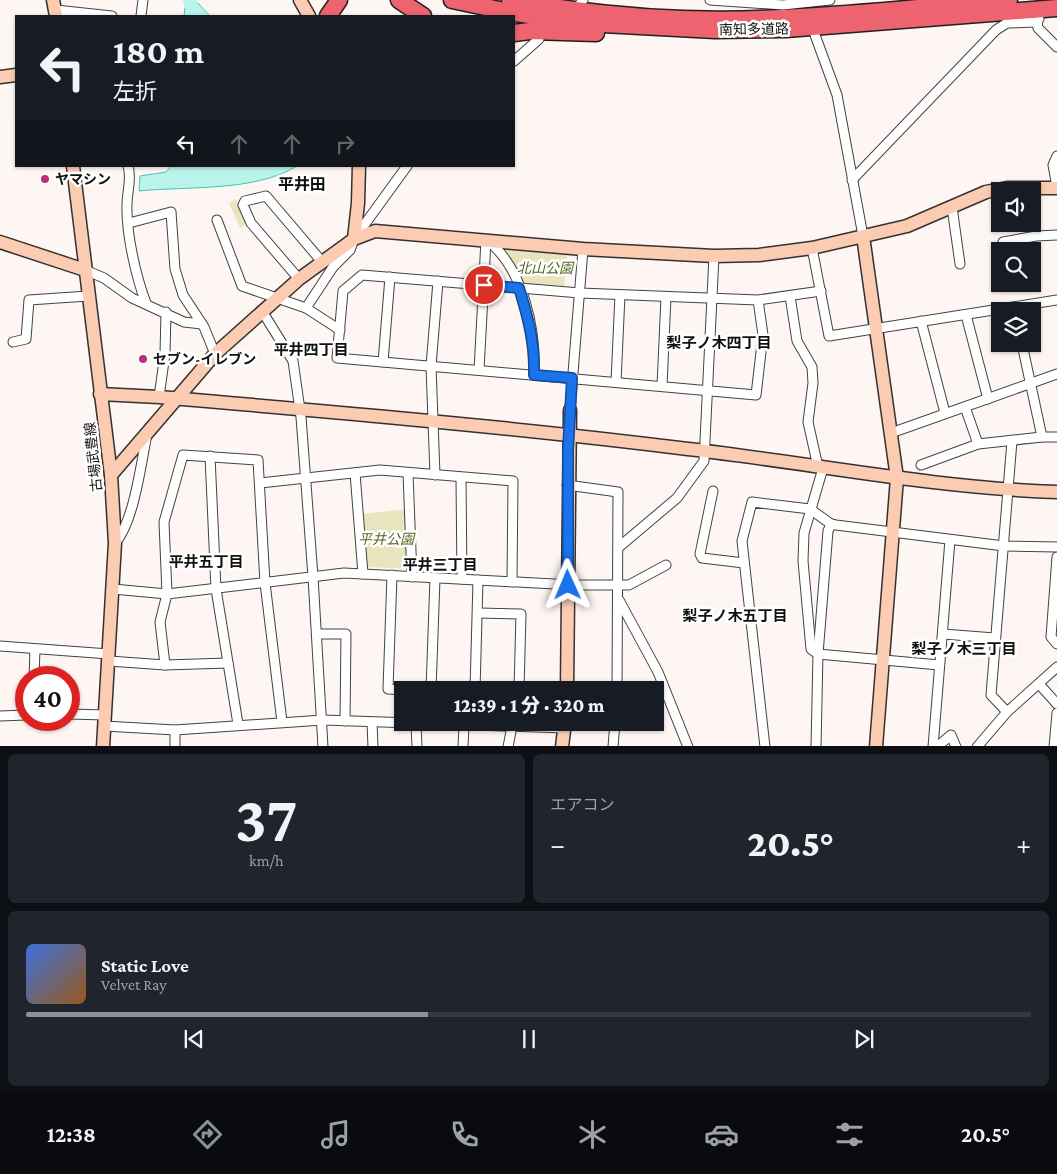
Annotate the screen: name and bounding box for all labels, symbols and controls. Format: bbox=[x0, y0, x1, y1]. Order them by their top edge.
street label: 南知多道路 bbox=[719, 20, 789, 38]
text: 180 m bbox=[113, 32, 204, 71]
icon: left bbox=[30, 35, 95, 100]
text: 左折 bbox=[113, 79, 157, 104]
icon: left bbox=[172, 130, 200, 158]
icon: ahead bbox=[225, 130, 253, 158]
icon: ahead bbox=[278, 130, 306, 158]
icon: right bbox=[331, 130, 359, 158]
place label: ヤマシン bbox=[55, 171, 111, 187]
marker: ヤマシン bbox=[39, 173, 51, 185]
district label: 平井田 bbox=[278, 175, 326, 193]
map controls bbox=[991, 182, 1041, 352]
button: sound bbox=[991, 182, 1041, 232]
button: search bbox=[991, 242, 1041, 292]
park label: 北山公園 bbox=[517, 260, 575, 276]
pin bbox=[463, 264, 505, 306]
icon: arrive bbox=[470, 271, 498, 299]
button: layers bbox=[991, 302, 1041, 352]
district label: 梨子ノ木四丁目 bbox=[666, 335, 772, 351]
district label: 平井四丁目 bbox=[273, 341, 349, 358]
place label: セブン-イレブン bbox=[153, 351, 256, 367]
marker: セブン-イレブン bbox=[137, 353, 149, 365]
street label: 古場武豊線 bbox=[81, 421, 105, 493]
park label: 平井公園 bbox=[358, 531, 416, 547]
district label: 平井五丁目 bbox=[168, 553, 244, 570]
district label: 平井三丁目 bbox=[402, 556, 478, 573]
position arrow bbox=[541, 558, 593, 610]
district label: 梨子ノ木五丁目 bbox=[682, 608, 788, 624]
district label: 梨子ノ木三丁目 bbox=[911, 641, 1017, 657]
speed limit sign: 40 bbox=[15, 666, 80, 731]
text: 12:39 · 1 分 · 320 m bbox=[454, 695, 604, 716]
text: 37 bbox=[235, 783, 297, 855]
text: エアコン bbox=[551, 796, 615, 813]
text: 20.5° bbox=[747, 822, 834, 864]
text: − bbox=[551, 829, 565, 860]
text: + bbox=[1016, 829, 1031, 860]
text: km/h bbox=[249, 852, 284, 869]
text: Static Love bbox=[101, 955, 189, 976]
text: Velvet Ray bbox=[101, 976, 167, 993]
icon: previous bbox=[180, 1025, 208, 1053]
icon: pause bbox=[515, 1025, 543, 1053]
icon: next bbox=[850, 1025, 878, 1053]
icon: directions bbox=[190, 1117, 225, 1152]
icon: music bbox=[318, 1117, 353, 1152]
icon: phone bbox=[447, 1117, 482, 1152]
icon: climate bbox=[575, 1117, 610, 1152]
icon: car bbox=[704, 1117, 739, 1152]
icon: filters bbox=[832, 1117, 867, 1152]
text: 12:38 bbox=[47, 1122, 96, 1147]
text: 20.5° bbox=[961, 1122, 1010, 1147]

